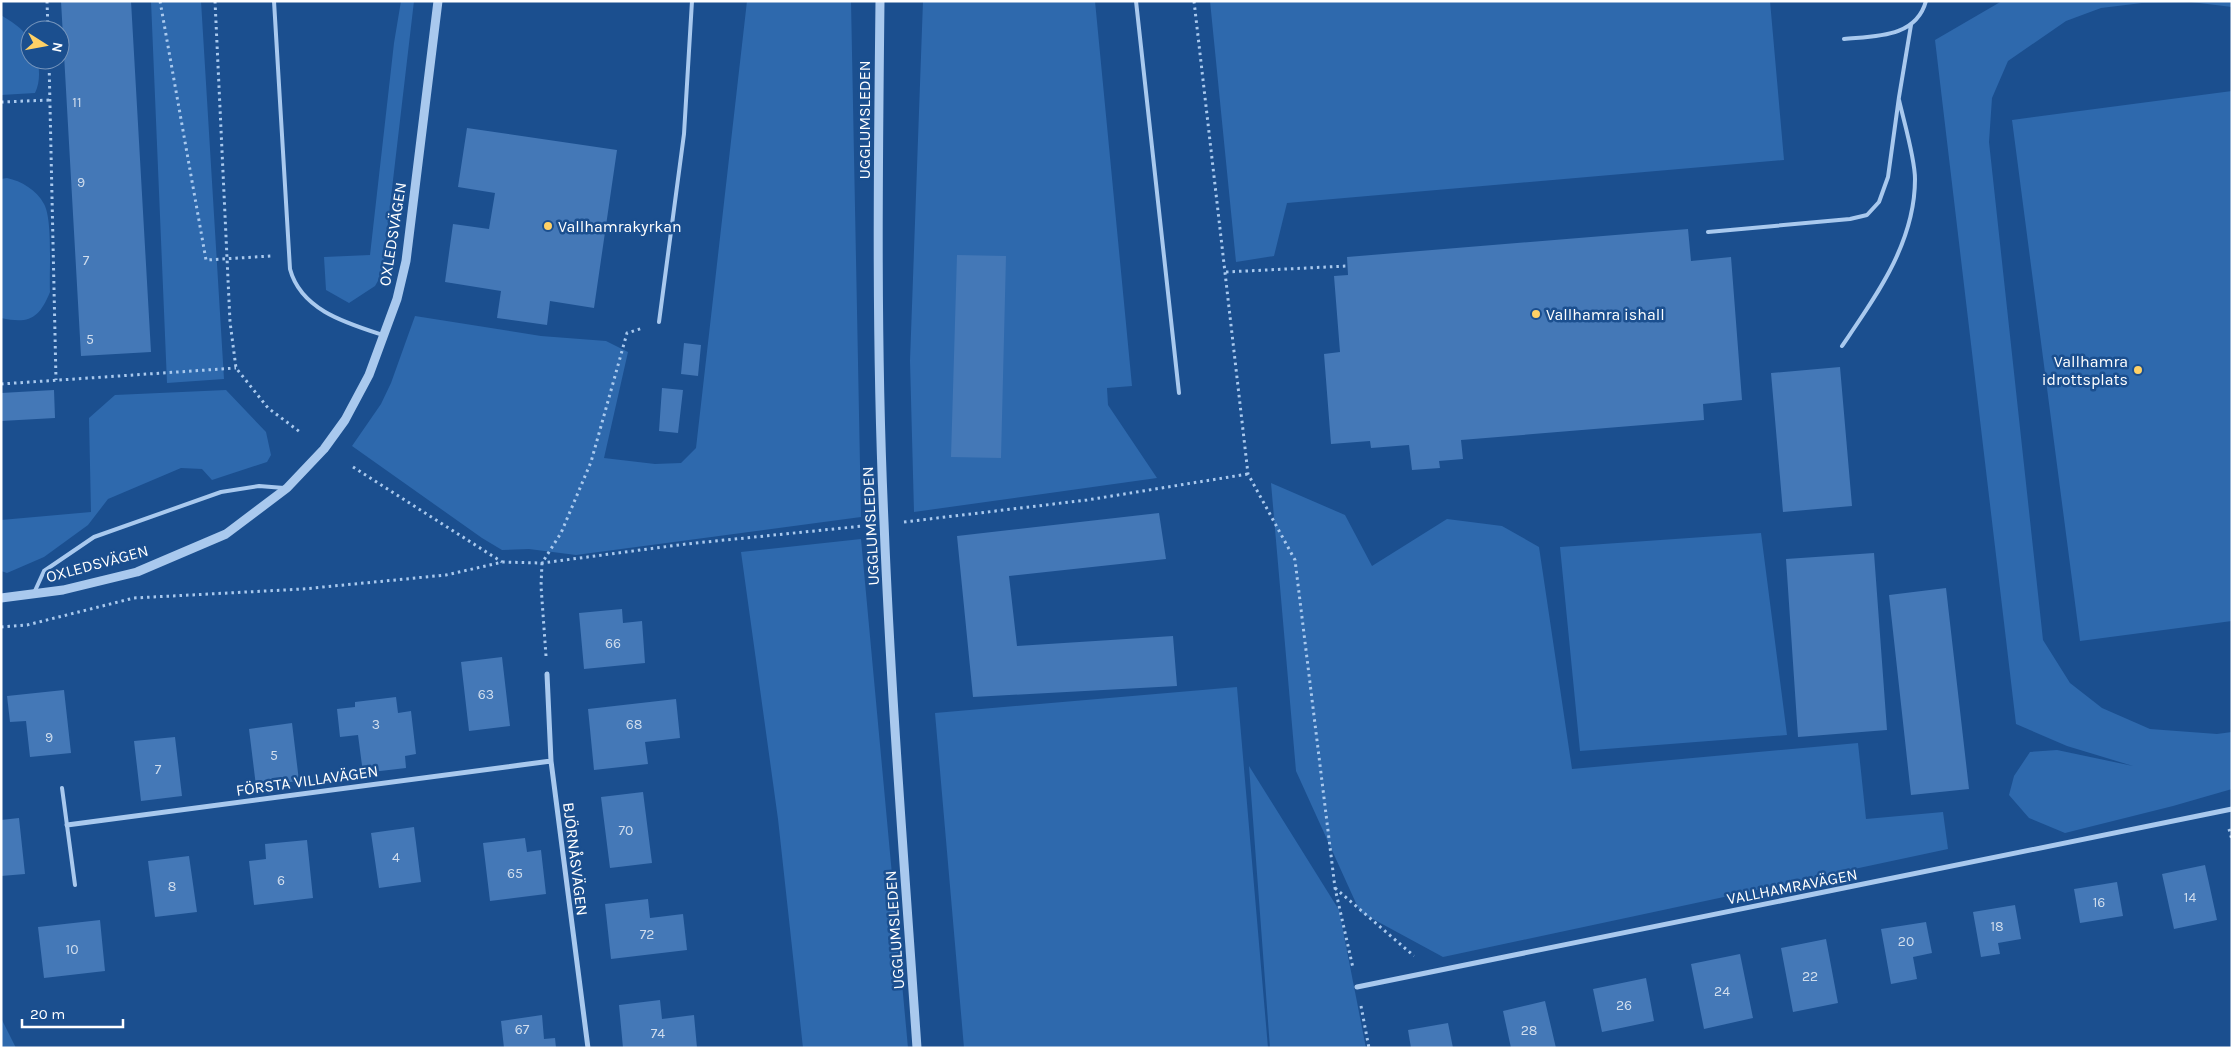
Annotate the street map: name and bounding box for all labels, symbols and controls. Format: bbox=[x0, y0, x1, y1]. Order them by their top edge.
north arrow bbox=[20, 20, 70, 70]
text: N bbox=[48, 41, 67, 54]
street label: UGGLUMSLEDEN bbox=[855, 60, 874, 180]
house number: 11 bbox=[72, 94, 82, 111]
house number: 9 bbox=[77, 174, 85, 191]
street label: OXLEDSVÄGEN bbox=[375, 181, 410, 287]
place label: Vallhamrakyrkan bbox=[558, 217, 682, 236]
marker: Vallhamrakyrkan bbox=[542, 220, 554, 232]
house number: 7 bbox=[83, 252, 90, 269]
place label: Vallhamra ishall bbox=[1546, 305, 1665, 324]
marker: Vallhamra ishall bbox=[1530, 308, 1542, 320]
house number: 5 bbox=[86, 331, 94, 348]
place label: Vallhamra idrottsplats bbox=[2042, 352, 2128, 389]
marker: Vallhamra idrottsplats bbox=[2132, 364, 2144, 376]
street label: UGGLUMSLEDEN bbox=[858, 466, 883, 586]
street label: OXLEDSVÄGEN bbox=[44, 541, 150, 586]
house number: 66 bbox=[605, 635, 621, 652]
house number: 63 bbox=[478, 686, 494, 703]
house number: 3 bbox=[372, 716, 380, 733]
house number: 68 bbox=[626, 716, 642, 733]
house number: 9 bbox=[45, 729, 53, 746]
house number: 5 bbox=[270, 747, 278, 764]
house number: 7 bbox=[155, 761, 162, 778]
street label: FÖRSTA VILLAVÄGEN bbox=[235, 761, 380, 800]
street label: BJÖRNÅSVÄGEN bbox=[559, 801, 592, 917]
house number: 70 bbox=[619, 822, 633, 839]
house number: 4 bbox=[392, 849, 400, 866]
house number: 65 bbox=[507, 865, 523, 882]
street label: VALLHAMRAVÄGEN bbox=[1725, 865, 1859, 908]
street label: UGGLUMSLEDEN bbox=[881, 870, 908, 990]
house number: 6 bbox=[277, 872, 285, 889]
house number: 8 bbox=[168, 878, 176, 895]
house number: 14 bbox=[2184, 889, 2196, 906]
house number: 16 bbox=[2093, 894, 2105, 911]
house number: 18 bbox=[1990, 918, 2004, 935]
house number: 72 bbox=[640, 926, 654, 943]
house number: 20 bbox=[1898, 933, 1914, 950]
house number: 10 bbox=[66, 941, 78, 958]
house number: 22 bbox=[1802, 968, 1818, 985]
house number: 24 bbox=[1714, 983, 1730, 1000]
scale bar bbox=[22, 996, 124, 1028]
house number: 26 bbox=[1616, 997, 1632, 1014]
text: 20 m bbox=[30, 1005, 65, 1023]
house number: 67 bbox=[515, 1021, 530, 1038]
house number: 28 bbox=[1521, 1022, 1537, 1039]
house number: 74 bbox=[651, 1025, 665, 1042]

